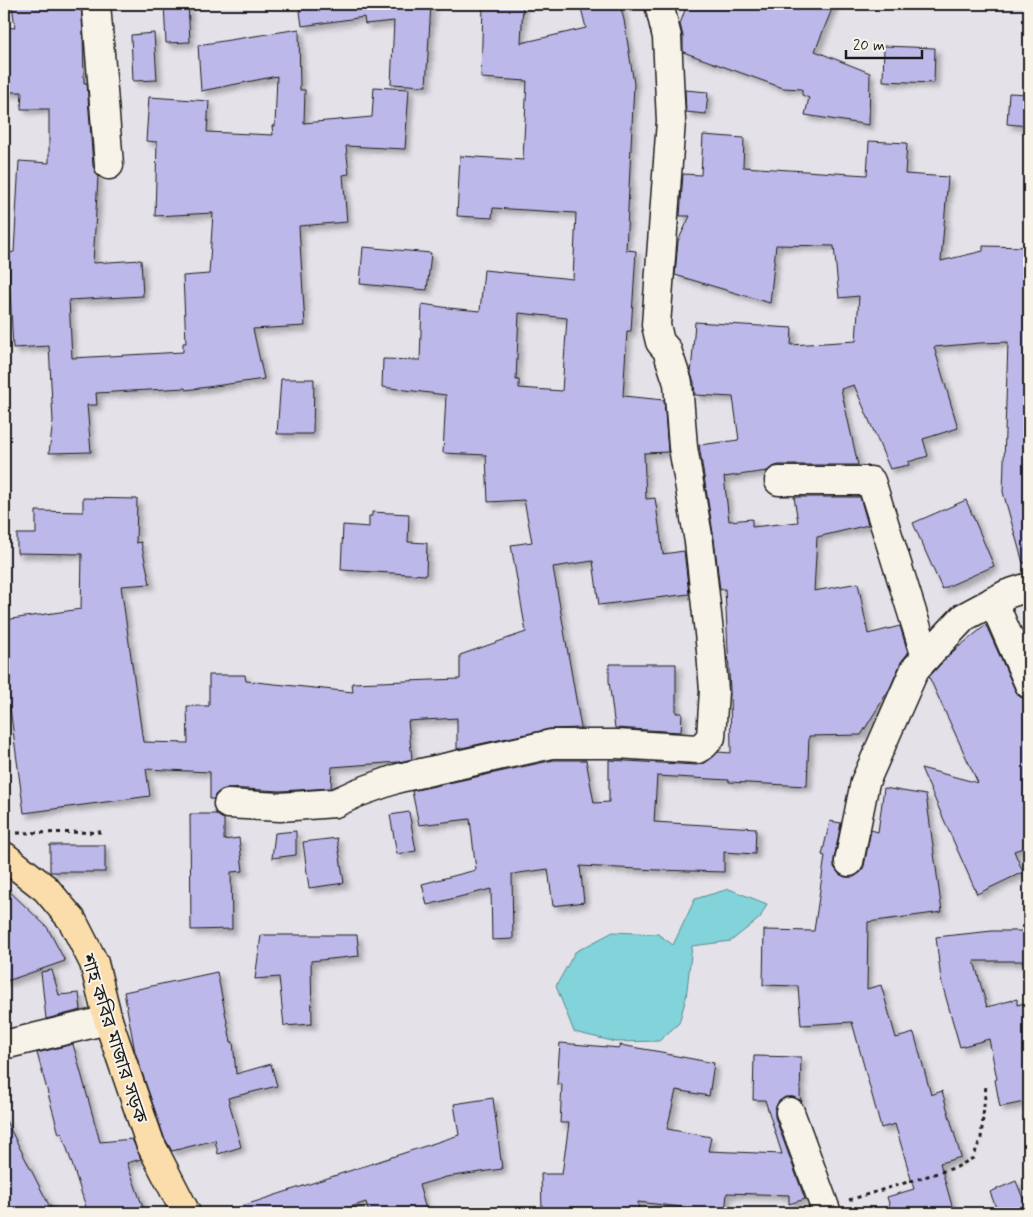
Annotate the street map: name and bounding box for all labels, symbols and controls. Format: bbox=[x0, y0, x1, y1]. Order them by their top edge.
scale bar bbox=[846, 28, 922, 60]
text: 20 m bbox=[853, 36, 885, 56]
street label: শাহ কবির মাজার সড়ক bbox=[74, 950, 153, 1127]

